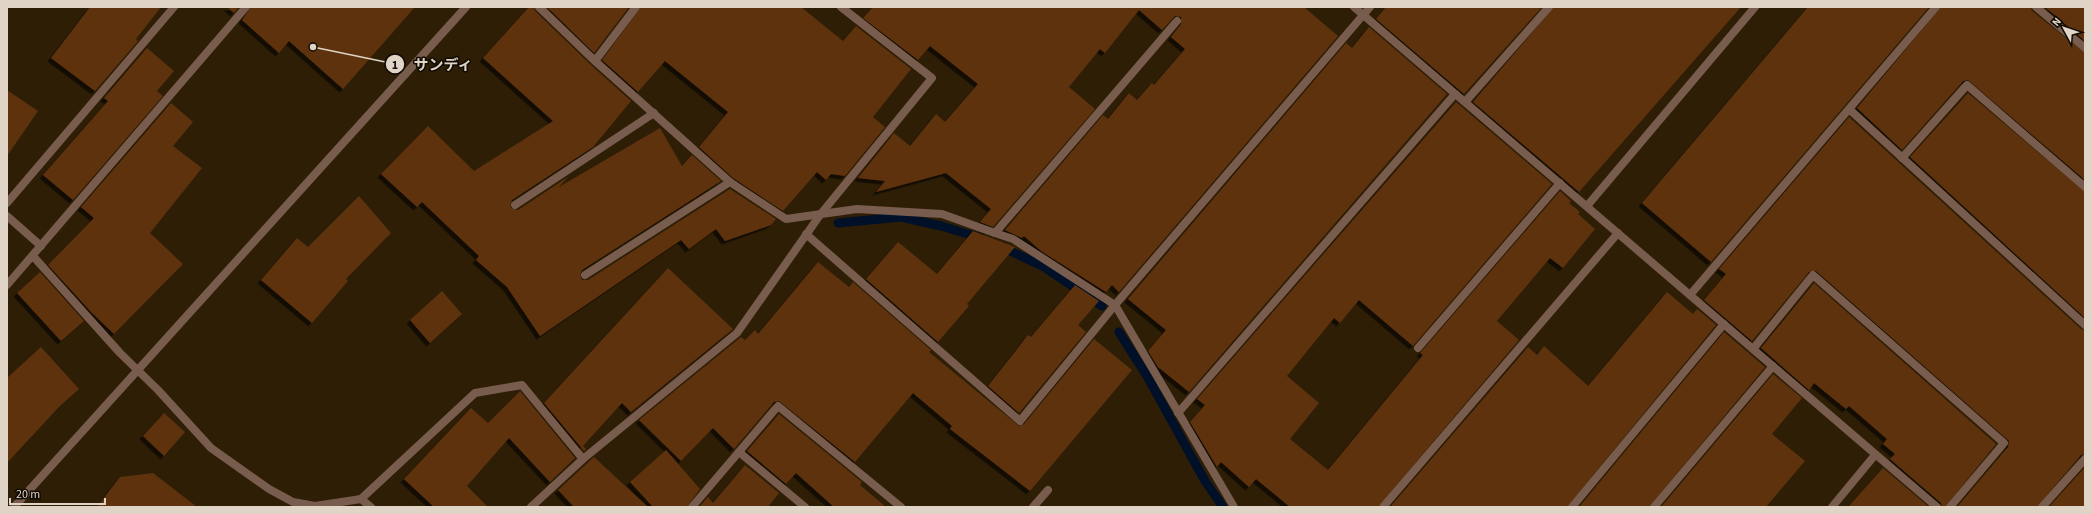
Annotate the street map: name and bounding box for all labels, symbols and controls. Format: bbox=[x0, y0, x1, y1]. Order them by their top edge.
north arrow bbox=[2044, 8, 2084, 48]
text: N bbox=[2049, 14, 2065, 30]
callout: サンディ bbox=[385, 51, 481, 78]
text: サンディ bbox=[414, 55, 472, 76]
text: 1 bbox=[392, 57, 398, 74]
scale bar bbox=[10, 480, 105, 506]
text: 20 m bbox=[16, 486, 40, 503]

